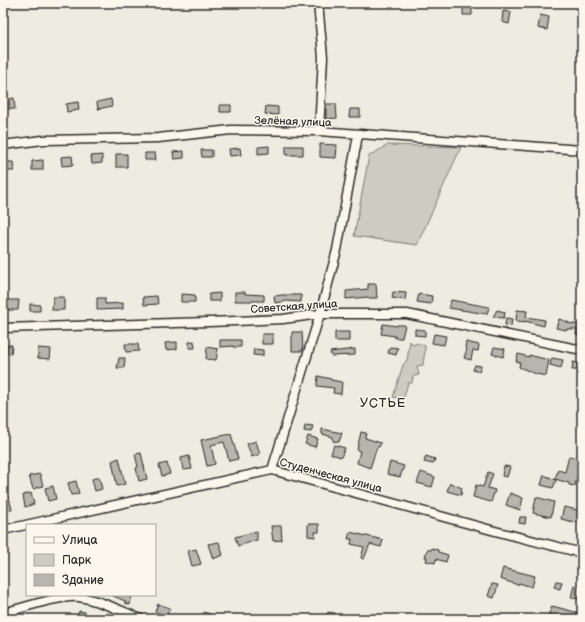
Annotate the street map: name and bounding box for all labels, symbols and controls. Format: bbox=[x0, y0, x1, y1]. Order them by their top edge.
street label: Зелёная улица bbox=[254, 114, 332, 129]
street label: Советская улица bbox=[250, 297, 338, 316]
district label: УСТЬЕ bbox=[360, 395, 406, 411]
street label: Студенческая улица bbox=[278, 456, 384, 496]
legend bbox=[26, 524, 156, 596]
text: Улица bbox=[62, 533, 98, 548]
text: Парк bbox=[62, 553, 92, 568]
text: Здание bbox=[62, 573, 104, 588]

